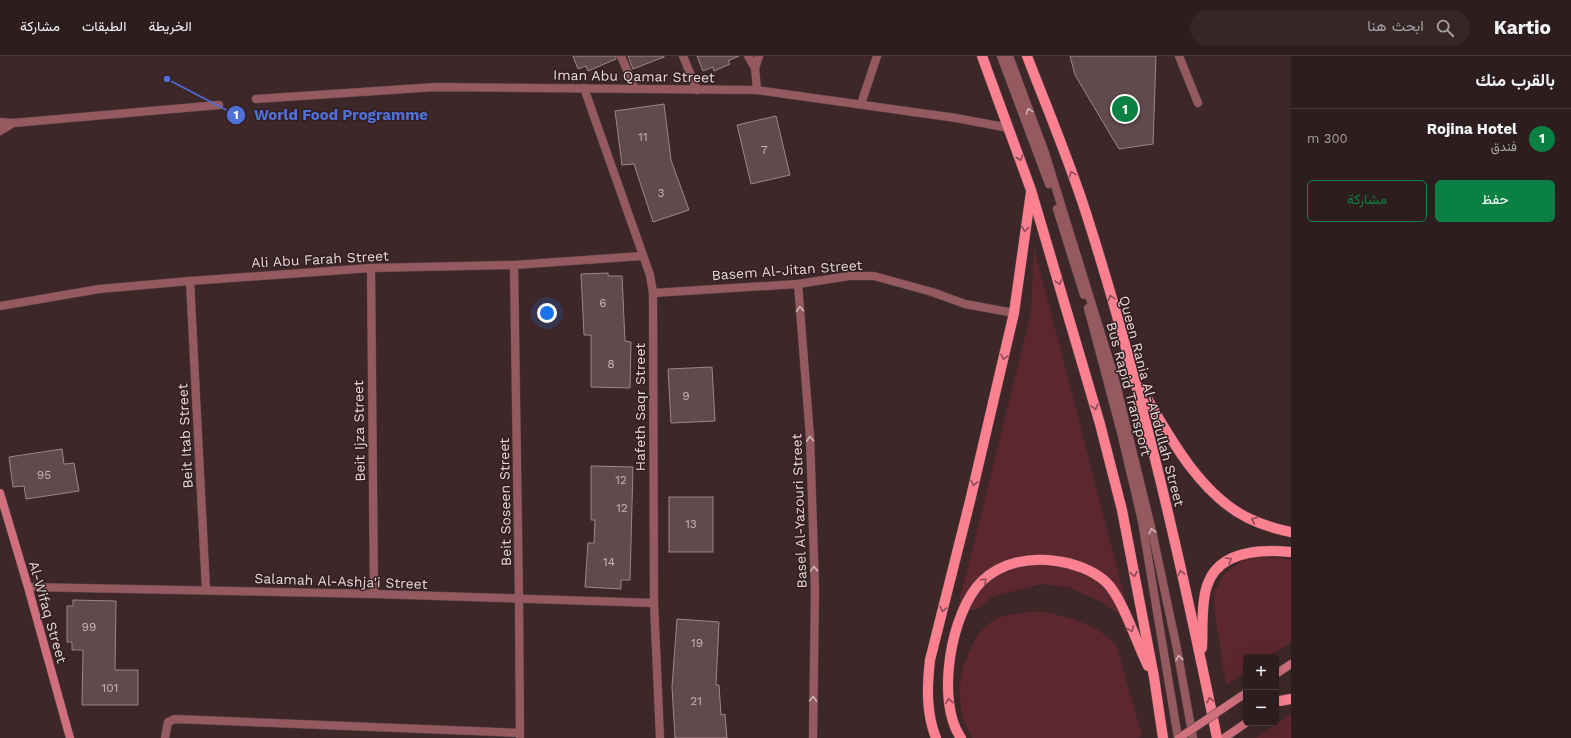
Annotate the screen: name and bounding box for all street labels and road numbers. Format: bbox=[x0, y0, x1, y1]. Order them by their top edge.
street label: Iman Abu Qamar Street bbox=[553, 67, 715, 85]
street label: Ali Abu Farah Street bbox=[251, 247, 389, 271]
street label: Basem Al-Jitan Street bbox=[711, 257, 863, 283]
street label: Queen Rania Al-Abdullah Street bbox=[1116, 294, 1188, 508]
street label: Bus Rapid Transport bbox=[1103, 320, 1155, 458]
street label: Hafeth Saqr Street bbox=[632, 343, 648, 471]
street label: Beit Ijza Street bbox=[350, 380, 368, 482]
street label: Beit Itab Street bbox=[174, 383, 196, 489]
street label: Basel Al-Yazouri Street bbox=[788, 433, 810, 589]
street label: Beit Soseen Street bbox=[496, 438, 514, 566]
street label: Al-Wifaq Street bbox=[26, 559, 70, 665]
street label: Salamah Al-Ashja'i Street bbox=[254, 570, 428, 592]

